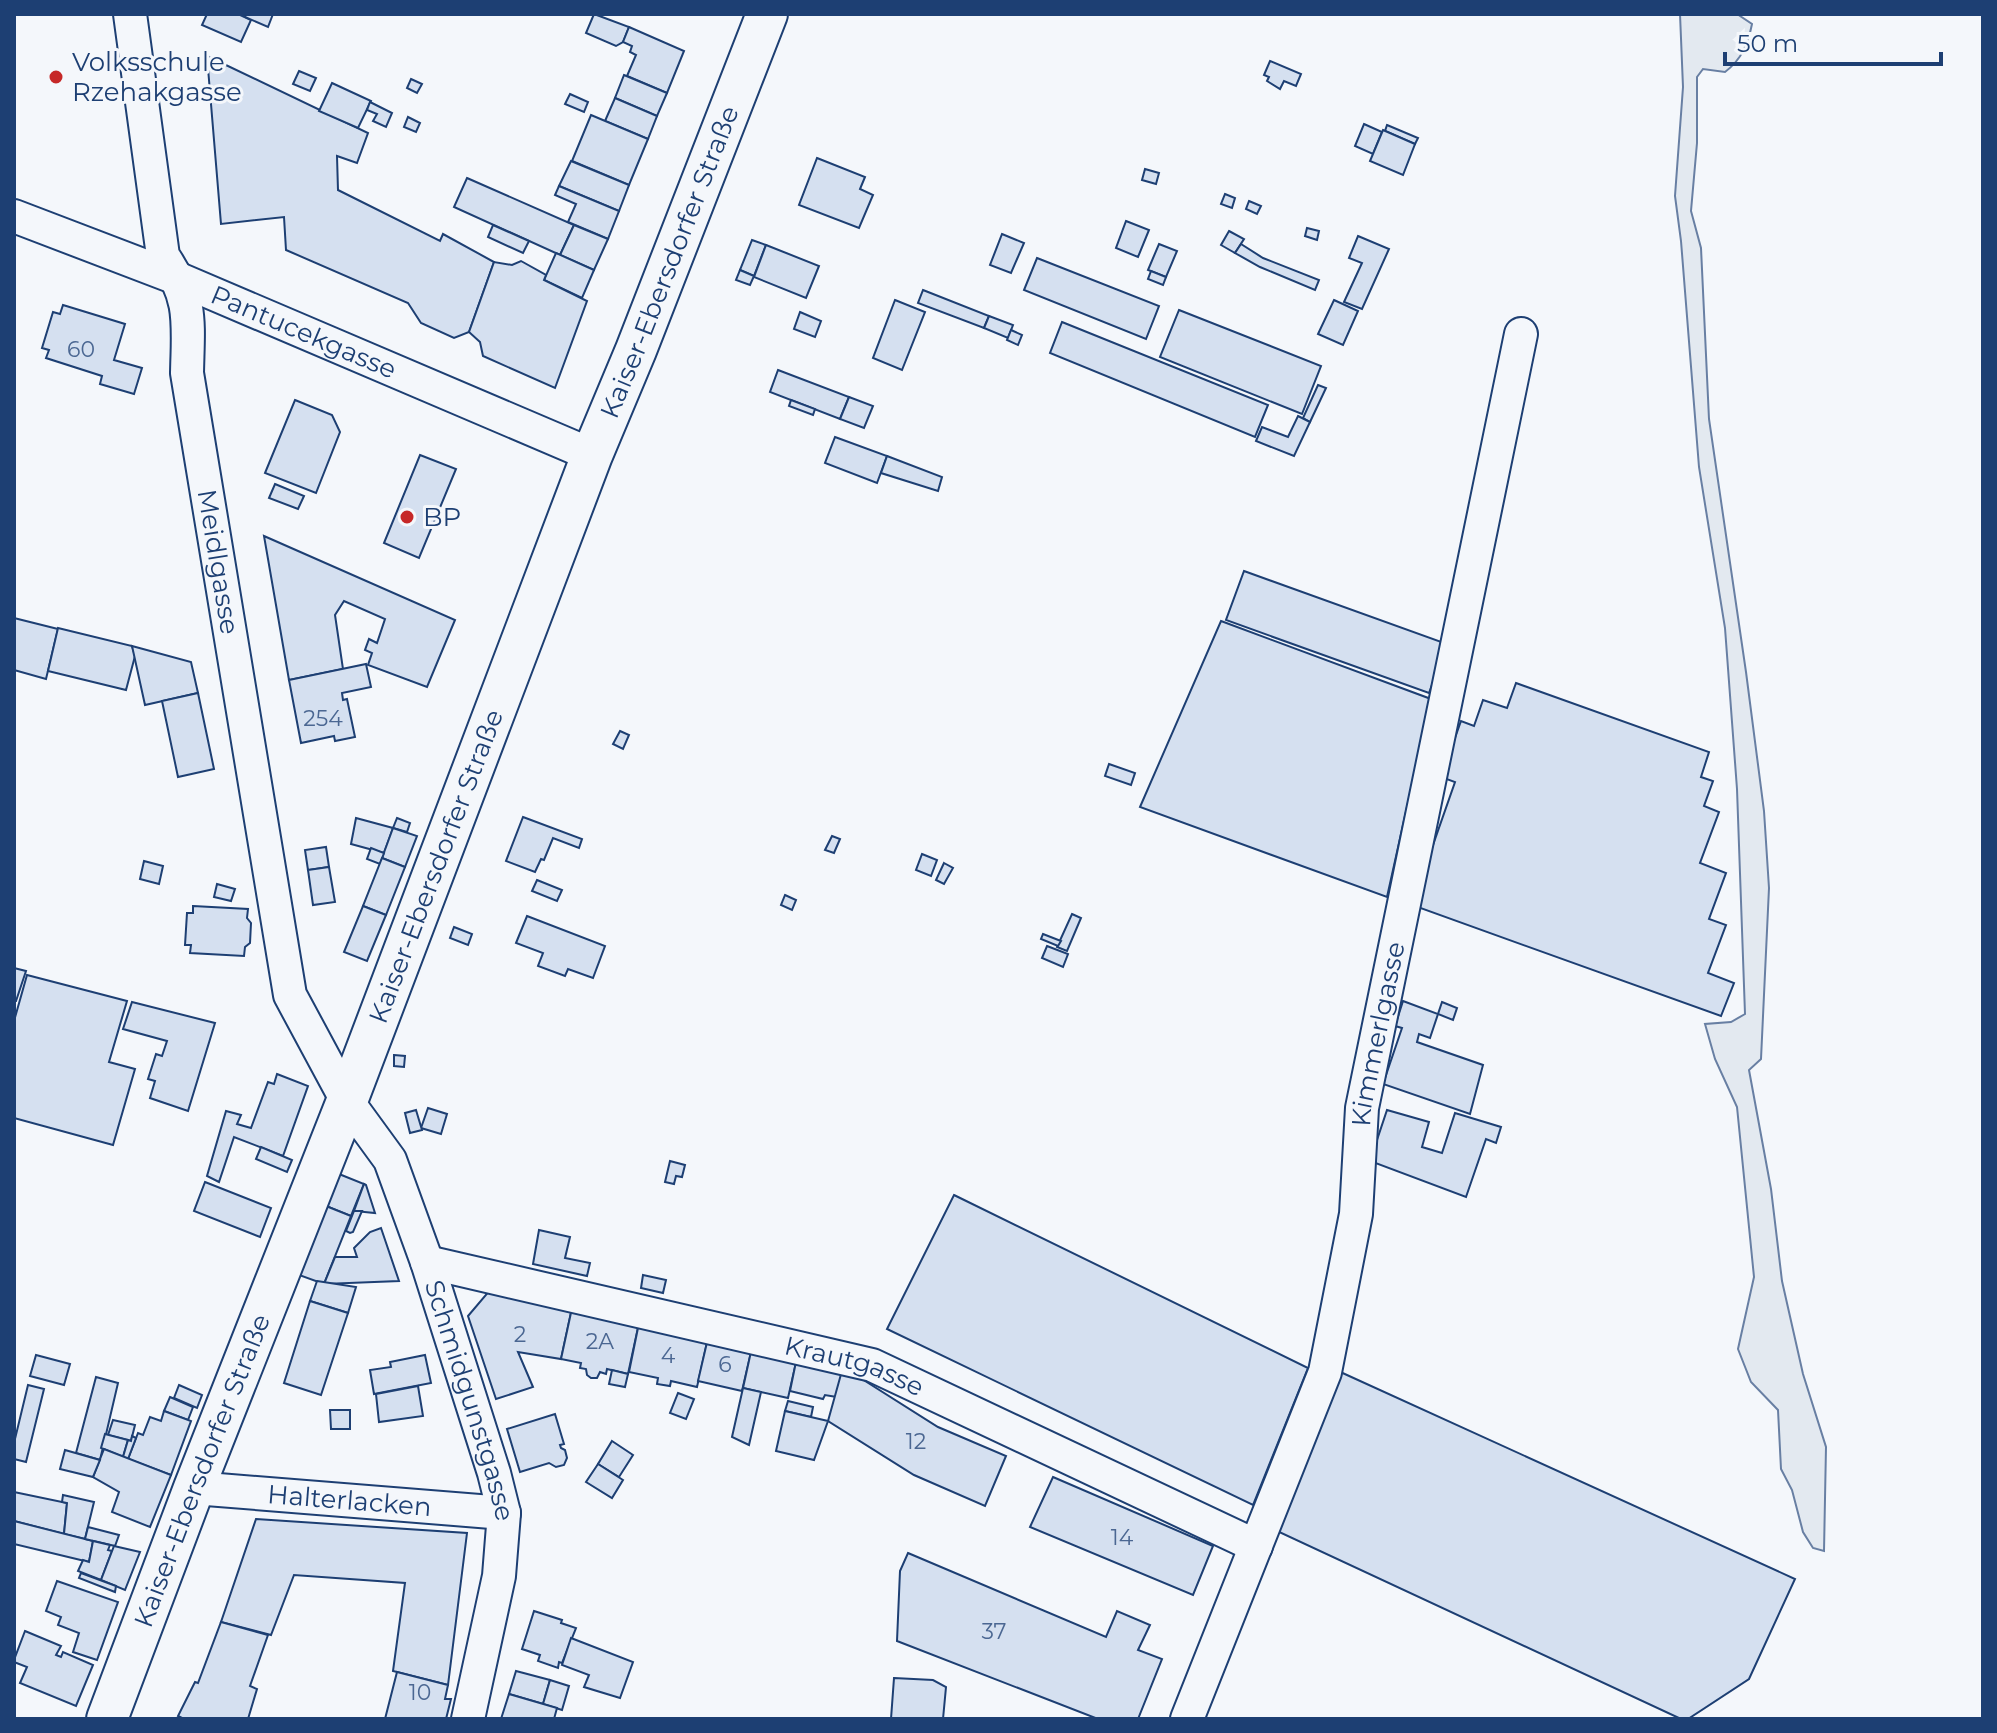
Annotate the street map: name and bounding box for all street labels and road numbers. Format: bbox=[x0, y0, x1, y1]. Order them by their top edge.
street label: Kaiser-Ebersdorfer Straße bbox=[593, 101, 746, 423]
street label: Pantucekgasse bbox=[206, 278, 401, 386]
street label: Meidlgasse bbox=[191, 487, 246, 637]
street label: Kaiser-Ebersdorfer Straße bbox=[362, 705, 510, 1028]
street label: Kimmerlgasse bbox=[1345, 939, 1412, 1127]
street label: Schmidgunstgasse bbox=[418, 1276, 521, 1524]
street label: Kaiser-Ebersdorfer Straße bbox=[127, 1309, 277, 1632]
street label: Krautgasse bbox=[782, 1329, 929, 1403]
street label: Halterlacken bbox=[266, 1478, 433, 1523]

